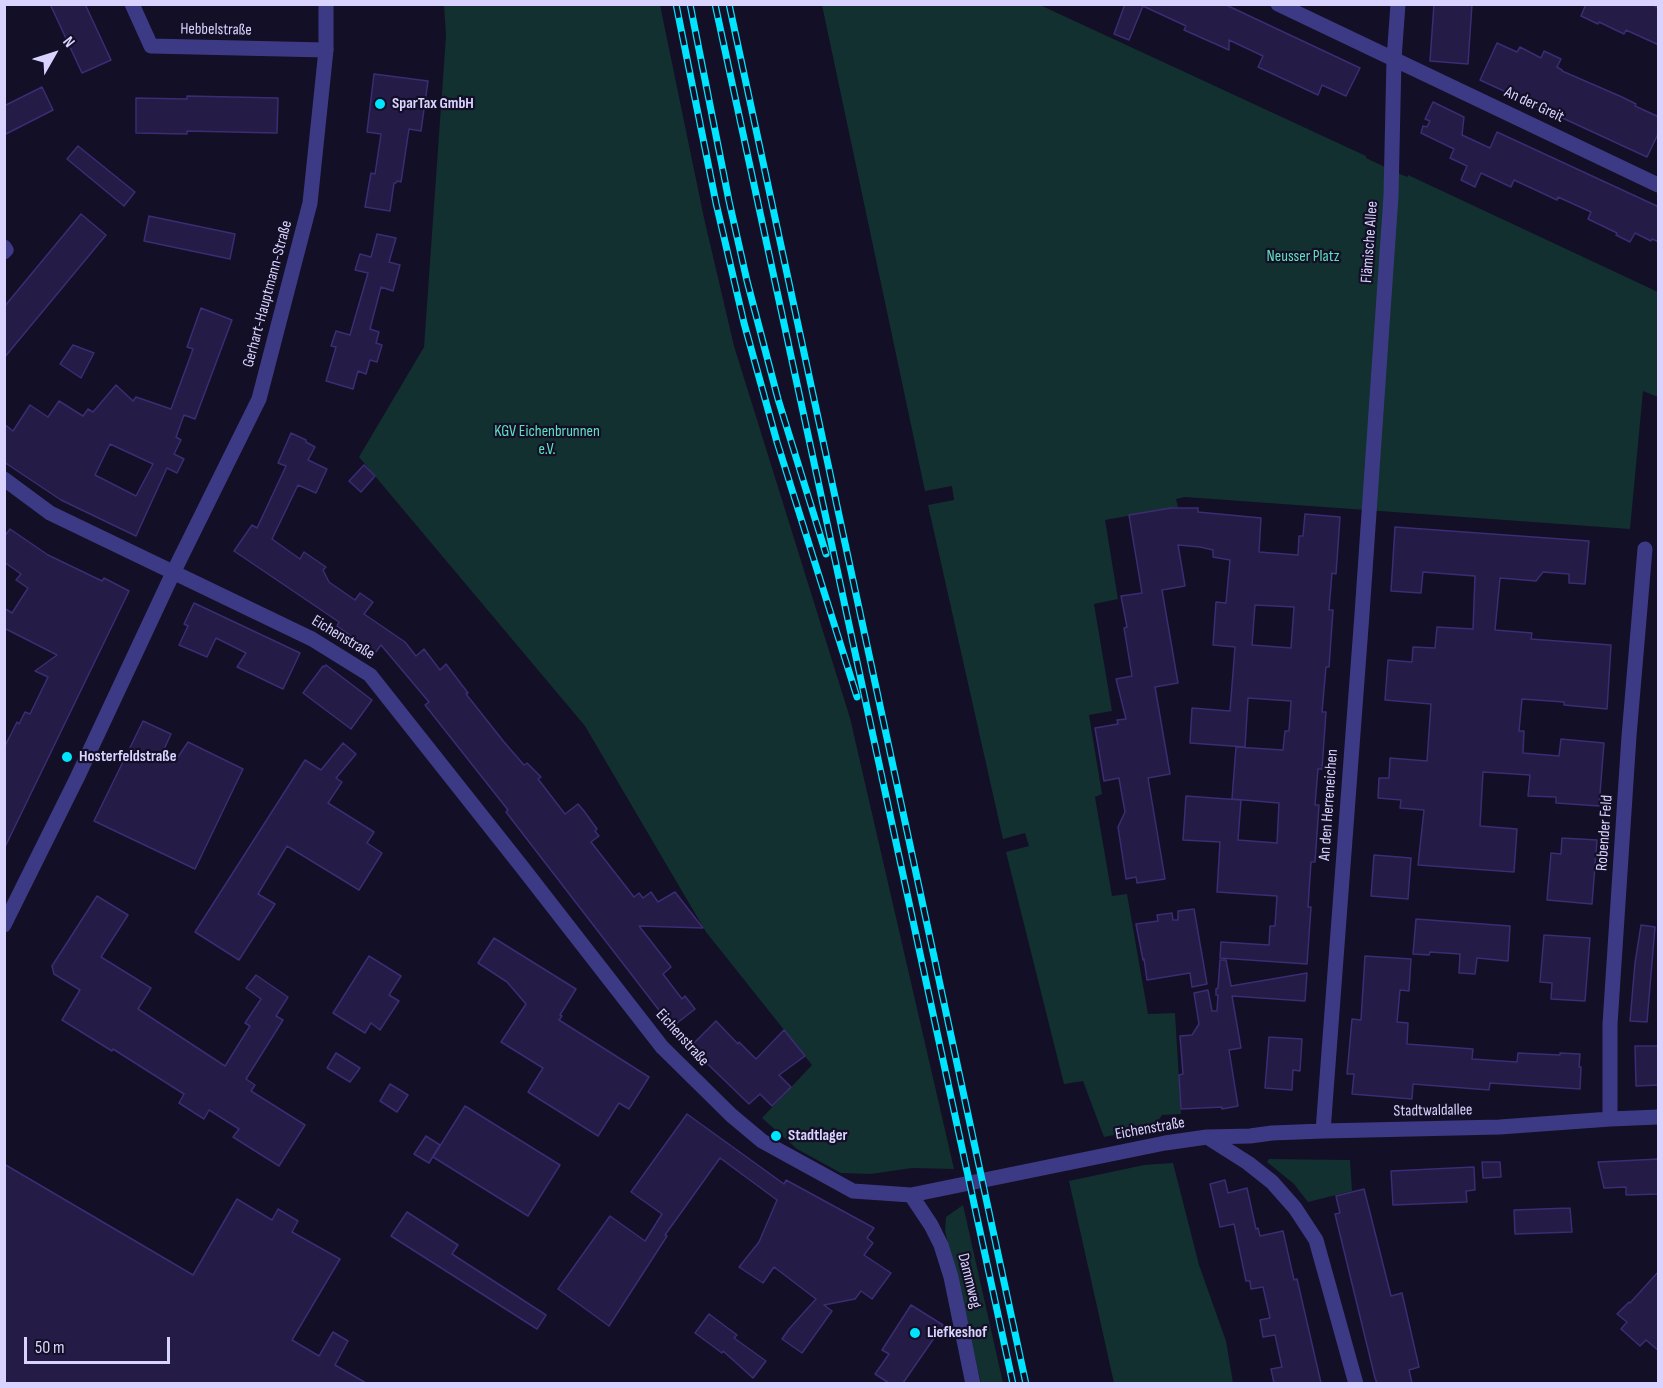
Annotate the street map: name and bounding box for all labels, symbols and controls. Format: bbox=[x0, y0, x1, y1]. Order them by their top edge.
street label: Hebbelstraße bbox=[180, 20, 252, 40]
north arrow bbox=[24, 24, 84, 84]
text: N bbox=[58, 33, 78, 52]
street label: An der Greit bbox=[1501, 83, 1567, 127]
place label: SparTax GmbH bbox=[392, 94, 474, 114]
marker: SparTax GmbH bbox=[373, 97, 387, 111]
street label: Flämische Allee bbox=[1358, 200, 1382, 284]
street label: Gerhart-Hauptmann-Straße bbox=[239, 218, 297, 370]
park label: Neusser Platz bbox=[1267, 247, 1339, 267]
park label: KGV Eichenbrunnen e.V. bbox=[494, 422, 600, 460]
street label: Eichenstraße bbox=[308, 612, 378, 664]
place label: Hosterfeldstraße bbox=[79, 747, 177, 767]
street label: An den Herreneichen bbox=[1316, 749, 1342, 861]
marker: Hosterfeldstraße bbox=[60, 750, 74, 764]
street label: Robender Feld bbox=[1593, 794, 1617, 872]
street label: Eichenstraße bbox=[651, 1005, 713, 1071]
street label: Stadtwaldallee bbox=[1393, 1101, 1473, 1121]
street label: Eichenstraße bbox=[1114, 1113, 1186, 1145]
place label: Stadtlager bbox=[788, 1126, 847, 1146]
marker: Stadtlager bbox=[769, 1129, 783, 1143]
street label: Dammweg bbox=[953, 1251, 985, 1311]
place label: Liefkeshof bbox=[927, 1323, 987, 1343]
scale bar bbox=[27, 1325, 172, 1363]
marker: Liefkeshof bbox=[908, 1326, 922, 1340]
text: 50 m bbox=[35, 1337, 65, 1358]

